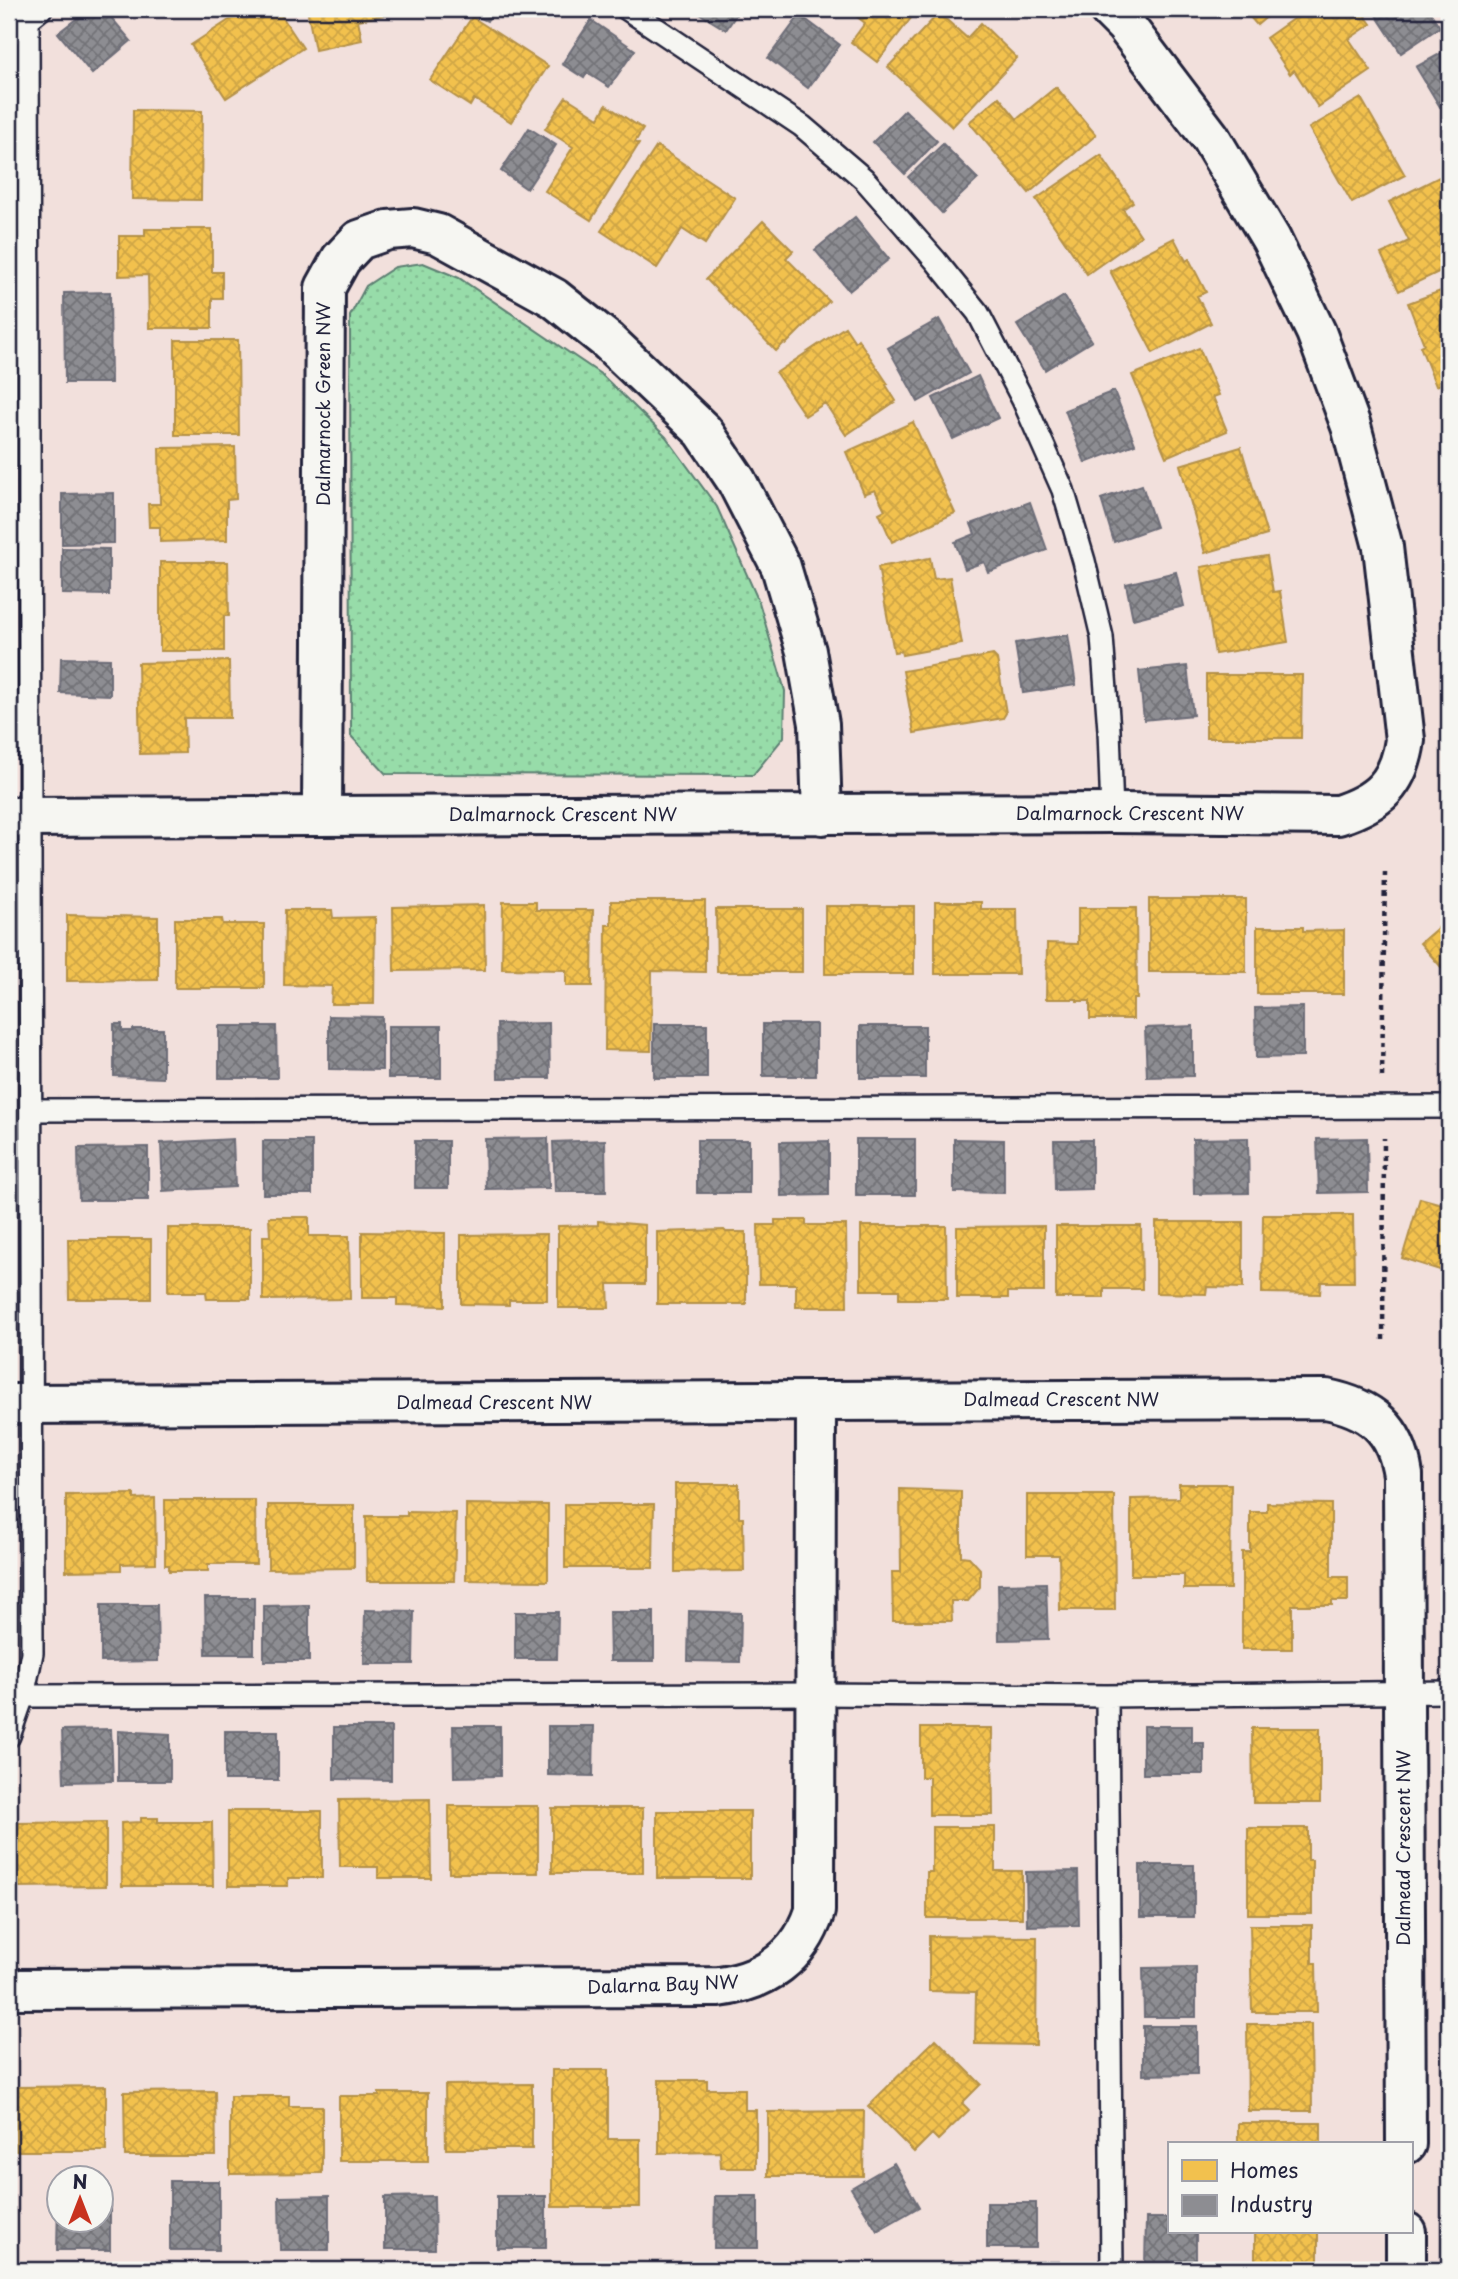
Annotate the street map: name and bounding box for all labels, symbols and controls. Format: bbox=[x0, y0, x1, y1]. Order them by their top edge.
street label: Dalmarnock Green NW bbox=[309, 302, 336, 506]
street label: Dalmarnock Crescent NW bbox=[1016, 799, 1244, 826]
street label: Dalmarnock Crescent NW bbox=[449, 800, 677, 827]
street label: Dalmead Crescent NW bbox=[963, 1385, 1159, 1412]
street label: Dalmead Crescent NW bbox=[396, 1388, 592, 1415]
street label: Dalmead Crescent NW bbox=[1389, 1750, 1416, 1946]
street label: Dalarna Bay NW bbox=[587, 1967, 739, 2000]
legend bbox=[1168, 2142, 1412, 2234]
text: Homes bbox=[1230, 2153, 1298, 2185]
north arrow bbox=[46, 2164, 116, 2234]
text: N bbox=[72, 2167, 88, 2195]
text: Industry bbox=[1230, 2187, 1313, 2219]

